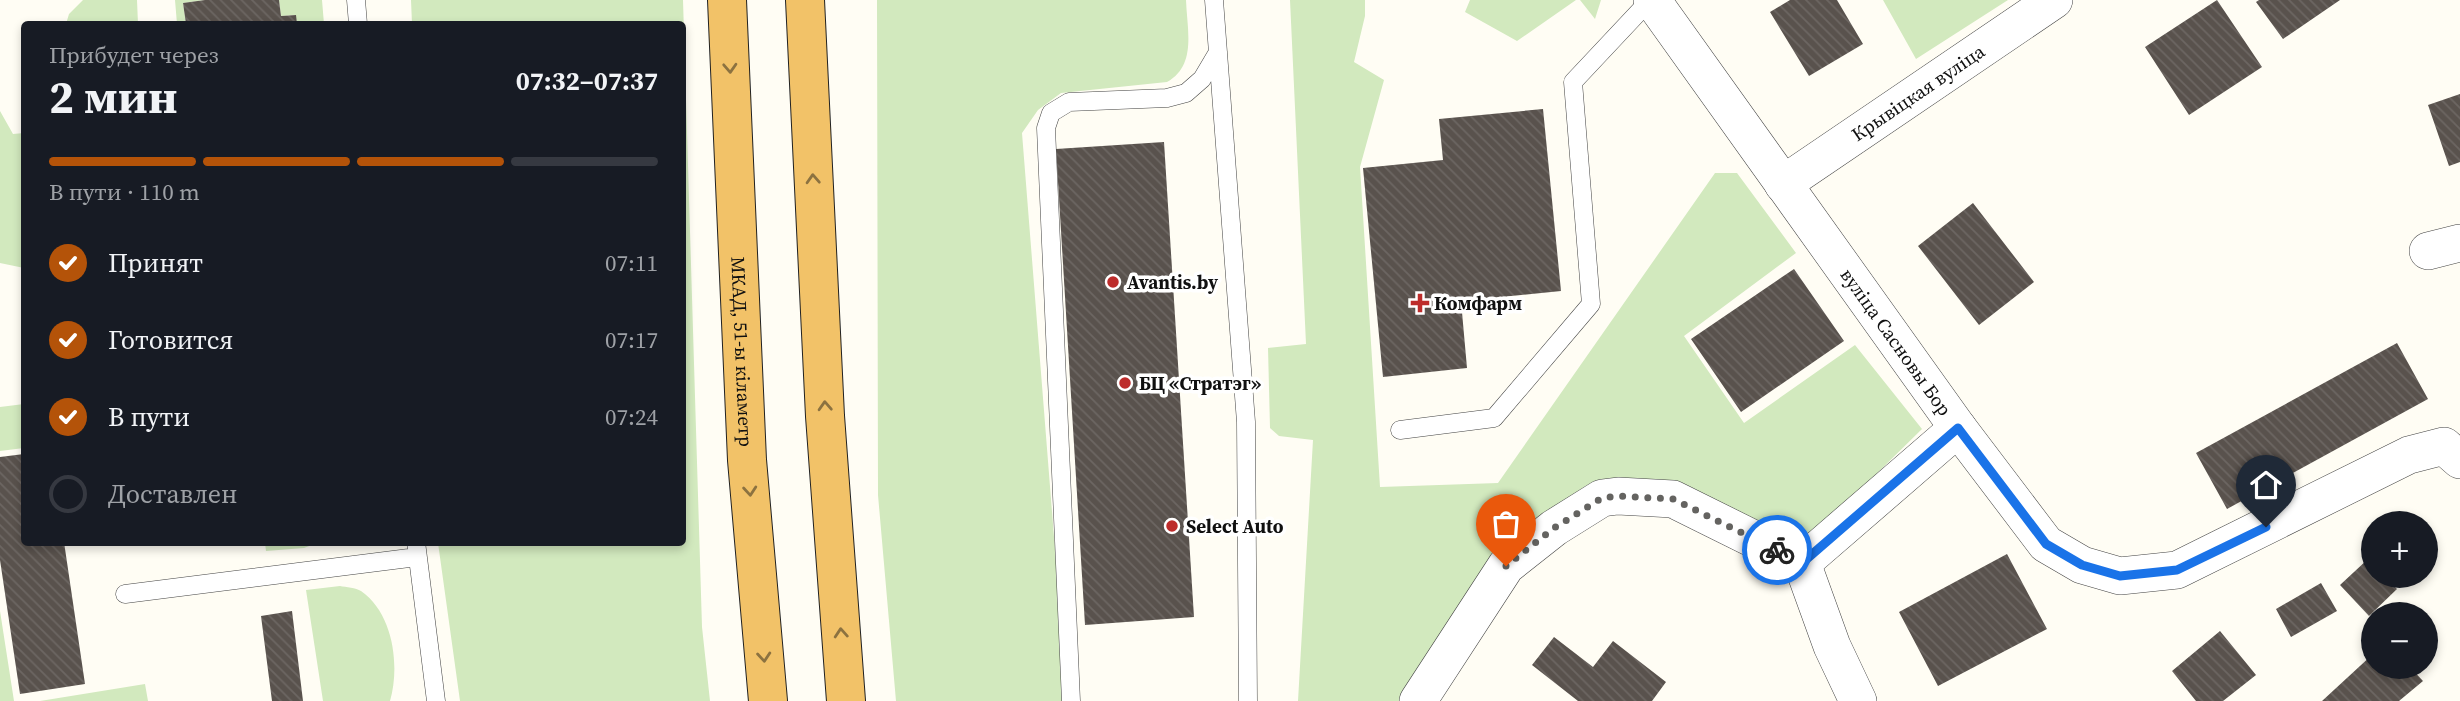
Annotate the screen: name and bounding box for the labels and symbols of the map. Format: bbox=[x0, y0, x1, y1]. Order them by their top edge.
street label: Крывіцкая вуліца bbox=[1846, 38, 1990, 147]
one-way arrow bbox=[722, 63, 737, 74]
one-way arrow bbox=[806, 173, 821, 184]
street label: МКАД, 51-ы кіламетр bbox=[725, 256, 759, 447]
street label: вуліца Сасновы Бор bbox=[1835, 263, 1958, 421]
place label: Avantis.by bbox=[1127, 269, 1219, 295]
marker: Avantis.by bbox=[1105, 274, 1121, 290]
place label: Комфарм bbox=[1434, 290, 1522, 316]
marker: Комфарм bbox=[1412, 295, 1428, 311]
place label: БЦ «Стратэг» bbox=[1139, 370, 1261, 396]
marker: БЦ «Стратэг» bbox=[1117, 375, 1133, 391]
one-way arrow bbox=[817, 400, 832, 411]
pin bbox=[2236, 455, 2296, 527]
one-way arrow bbox=[742, 486, 757, 497]
pin bbox=[1476, 494, 1536, 566]
place label: Select Auto bbox=[1186, 513, 1284, 539]
courier bbox=[1742, 515, 1812, 585]
marker: Select Auto bbox=[1164, 518, 1180, 534]
one-way arrow bbox=[834, 627, 849, 638]
one-way arrow bbox=[756, 652, 771, 663]

